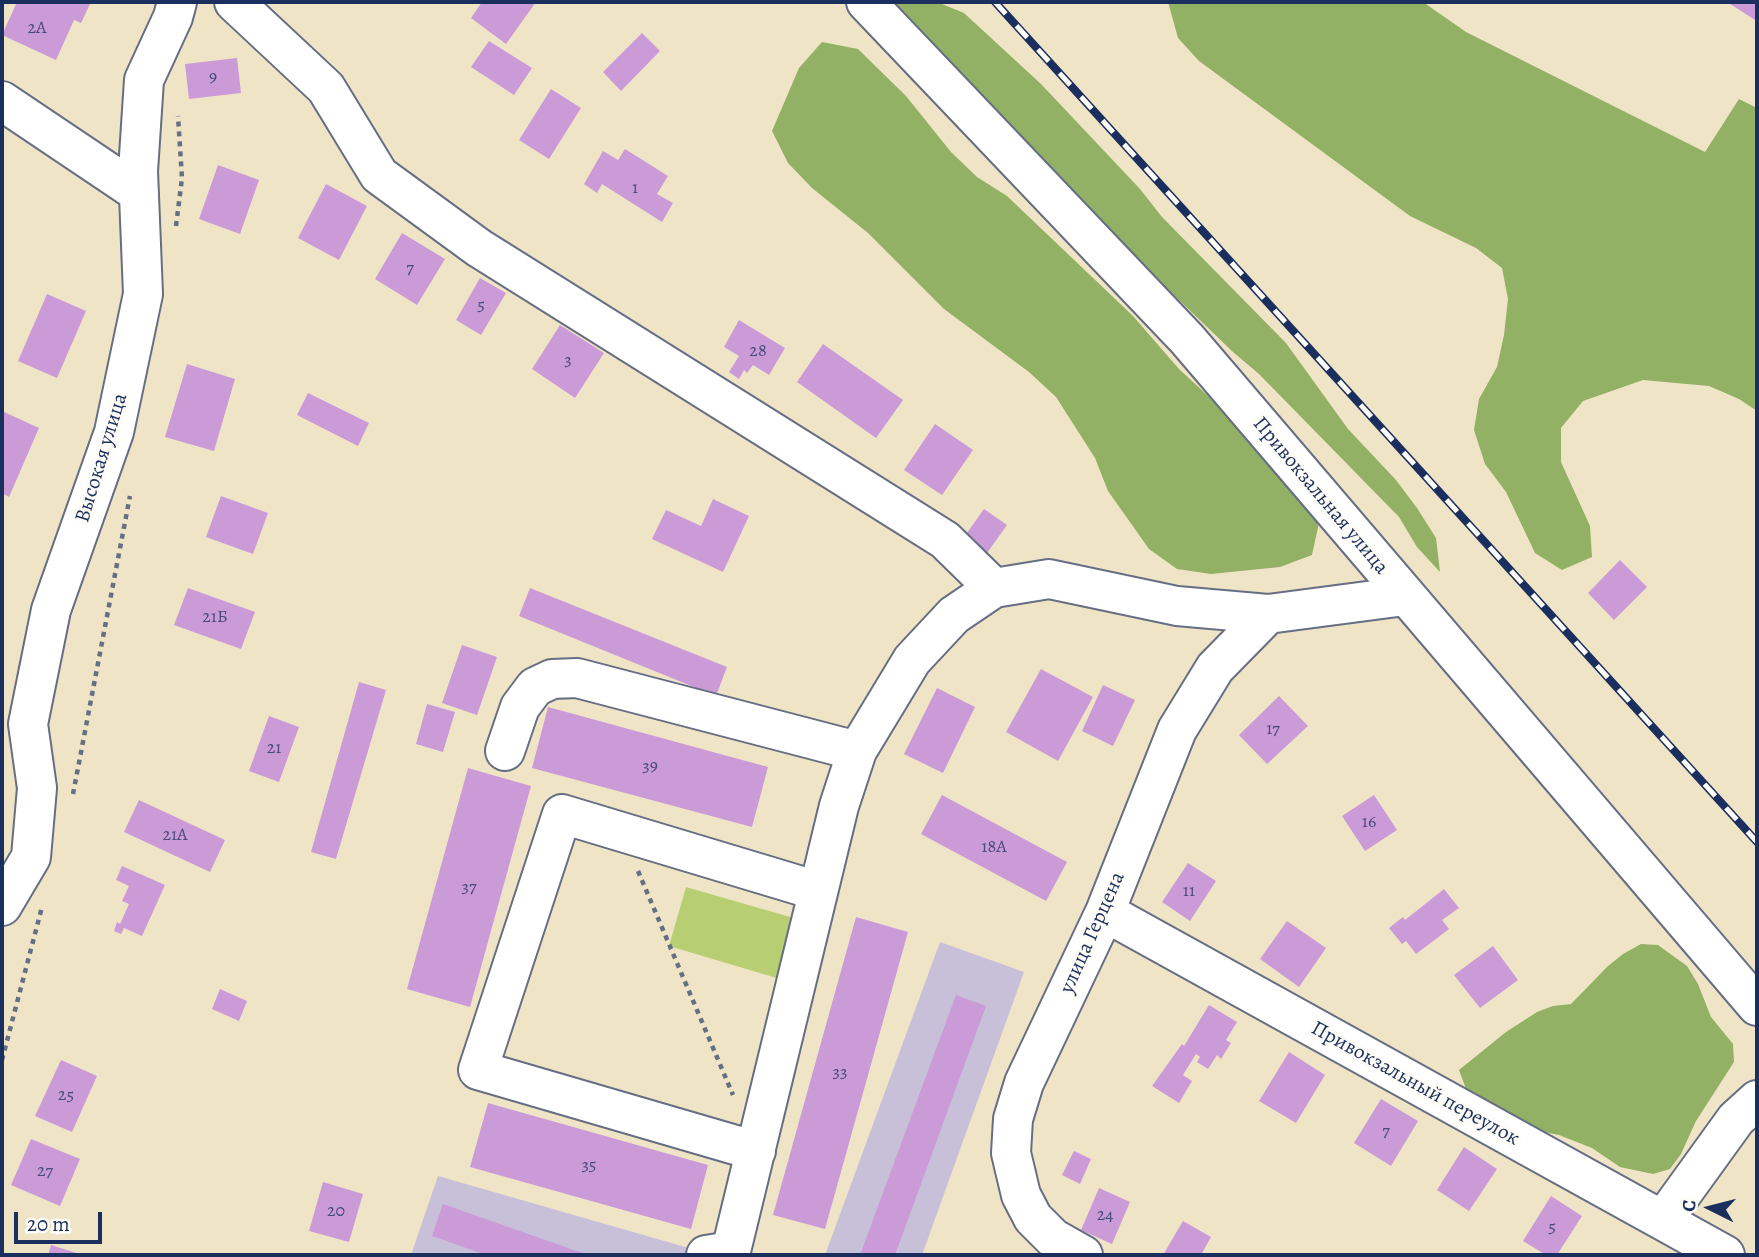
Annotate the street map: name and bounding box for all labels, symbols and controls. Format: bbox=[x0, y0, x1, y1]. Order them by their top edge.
house number: 2А bbox=[27, 18, 47, 40]
house number: 9 bbox=[209, 67, 217, 89]
house number: 1 bbox=[632, 178, 638, 200]
house number: 7 bbox=[406, 258, 414, 280]
house number: 5 bbox=[477, 295, 485, 317]
house number: 28 bbox=[749, 341, 767, 363]
house number: 3 bbox=[564, 350, 572, 372]
street label: Высокая улица bbox=[70, 390, 134, 526]
street label: Привокзальная улица bbox=[1247, 412, 1393, 580]
house number: 21Б bbox=[202, 607, 228, 629]
house number: 17 bbox=[1266, 719, 1280, 741]
house number: 21 bbox=[267, 738, 281, 760]
house number: 39 bbox=[642, 756, 658, 778]
house number: 16 bbox=[1362, 812, 1376, 834]
house number: 21А bbox=[162, 825, 188, 847]
house number: 18А bbox=[981, 837, 1007, 859]
street label: улица Герцена bbox=[1055, 868, 1131, 998]
house number: 37 bbox=[461, 877, 477, 899]
house number: 11 bbox=[1183, 881, 1195, 903]
street label: Привокзальный переулок bbox=[1306, 1016, 1524, 1152]
house number: 33 bbox=[833, 1062, 847, 1084]
house number: 25 bbox=[58, 1085, 74, 1107]
house number: 7 bbox=[1382, 1121, 1390, 1143]
house number: 35 bbox=[581, 1155, 597, 1177]
house number: 27 bbox=[37, 1161, 53, 1183]
north arrow bbox=[1675, 1173, 1745, 1243]
scale bar bbox=[18, 1198, 105, 1242]
text: С bbox=[1676, 1199, 1703, 1213]
house number: 20 bbox=[327, 1201, 345, 1223]
house number: 24 bbox=[1097, 1205, 1113, 1227]
text: 20 m bbox=[27, 1210, 70, 1238]
house number: 5 bbox=[1548, 1217, 1556, 1239]

